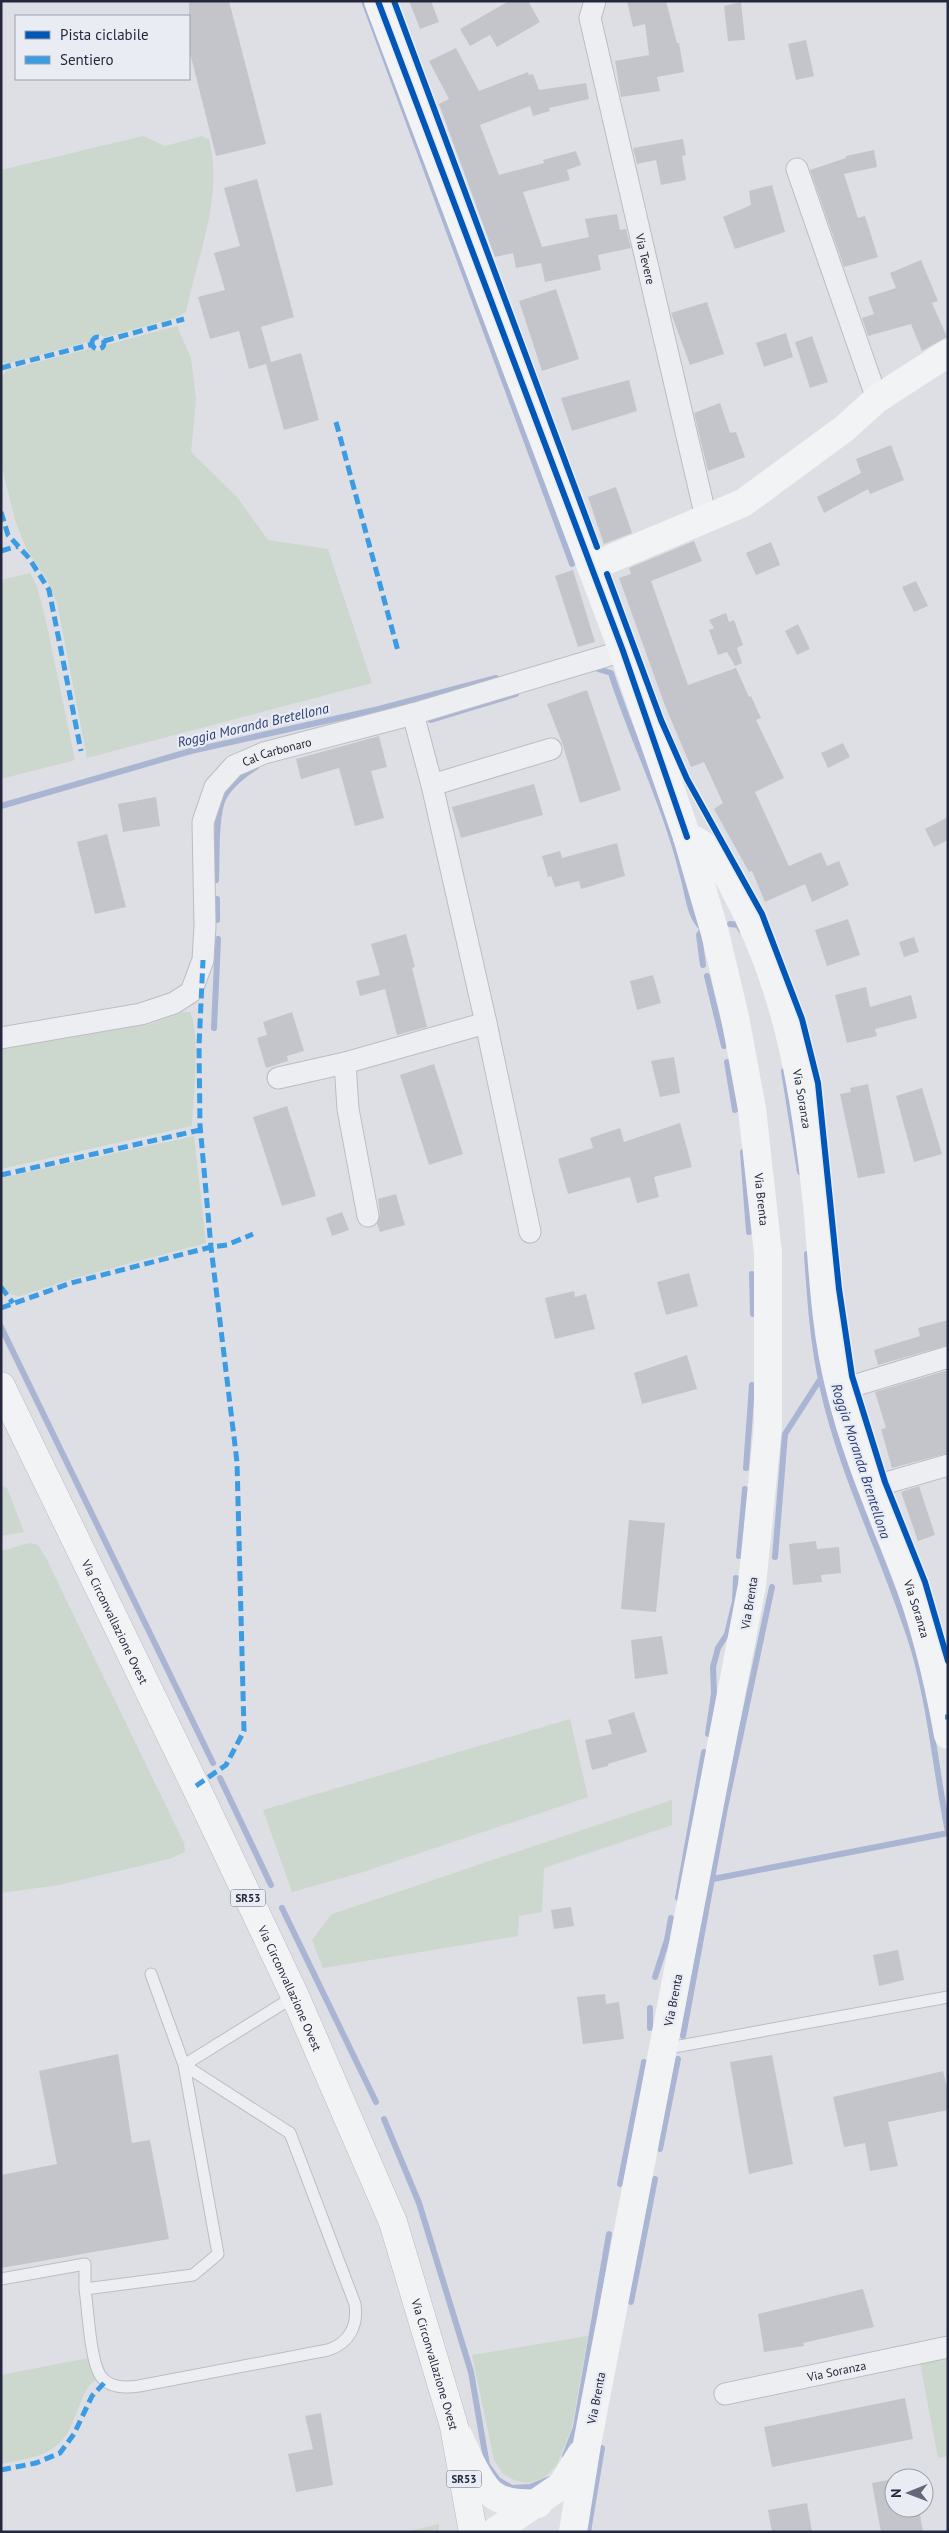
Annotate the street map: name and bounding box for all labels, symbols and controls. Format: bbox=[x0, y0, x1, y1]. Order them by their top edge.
legend bbox=[15, 15, 190, 80]
text: Pista ciclabile bbox=[60, 25, 149, 44]
text: Sentiero bbox=[60, 50, 114, 69]
street label: Via Tevere bbox=[633, 231, 659, 286]
water label: Roggia Moranda Bretellona bbox=[175, 699, 331, 751]
street label: Cal Carbonaro bbox=[240, 733, 313, 769]
street label: Via Soranza bbox=[790, 1067, 815, 1130]
street label: Via Brenta bbox=[752, 1171, 772, 1226]
water label: Roggia Moranda Brentellona bbox=[827, 1381, 895, 1541]
street label: Via Circonvallazione Ovest bbox=[79, 1556, 152, 1686]
street label: Via Brenta bbox=[737, 1576, 761, 1631]
street label: Via Soranza bbox=[901, 1577, 933, 1639]
road number: SR53 bbox=[230, 1890, 266, 1906]
street label: Via Circonvallazione Ovest bbox=[255, 1922, 325, 2053]
street label: Via Brenta bbox=[660, 1973, 685, 2028]
street label: Via Circonvallazione Ovest bbox=[409, 2296, 462, 2431]
street label: Via Soranza bbox=[805, 2357, 867, 2384]
street label: Via Brenta bbox=[583, 2371, 608, 2426]
north arrow bbox=[884, 2468, 934, 2518]
road number: SR53 bbox=[446, 2470, 482, 2488]
text: N bbox=[887, 2488, 905, 2498]

